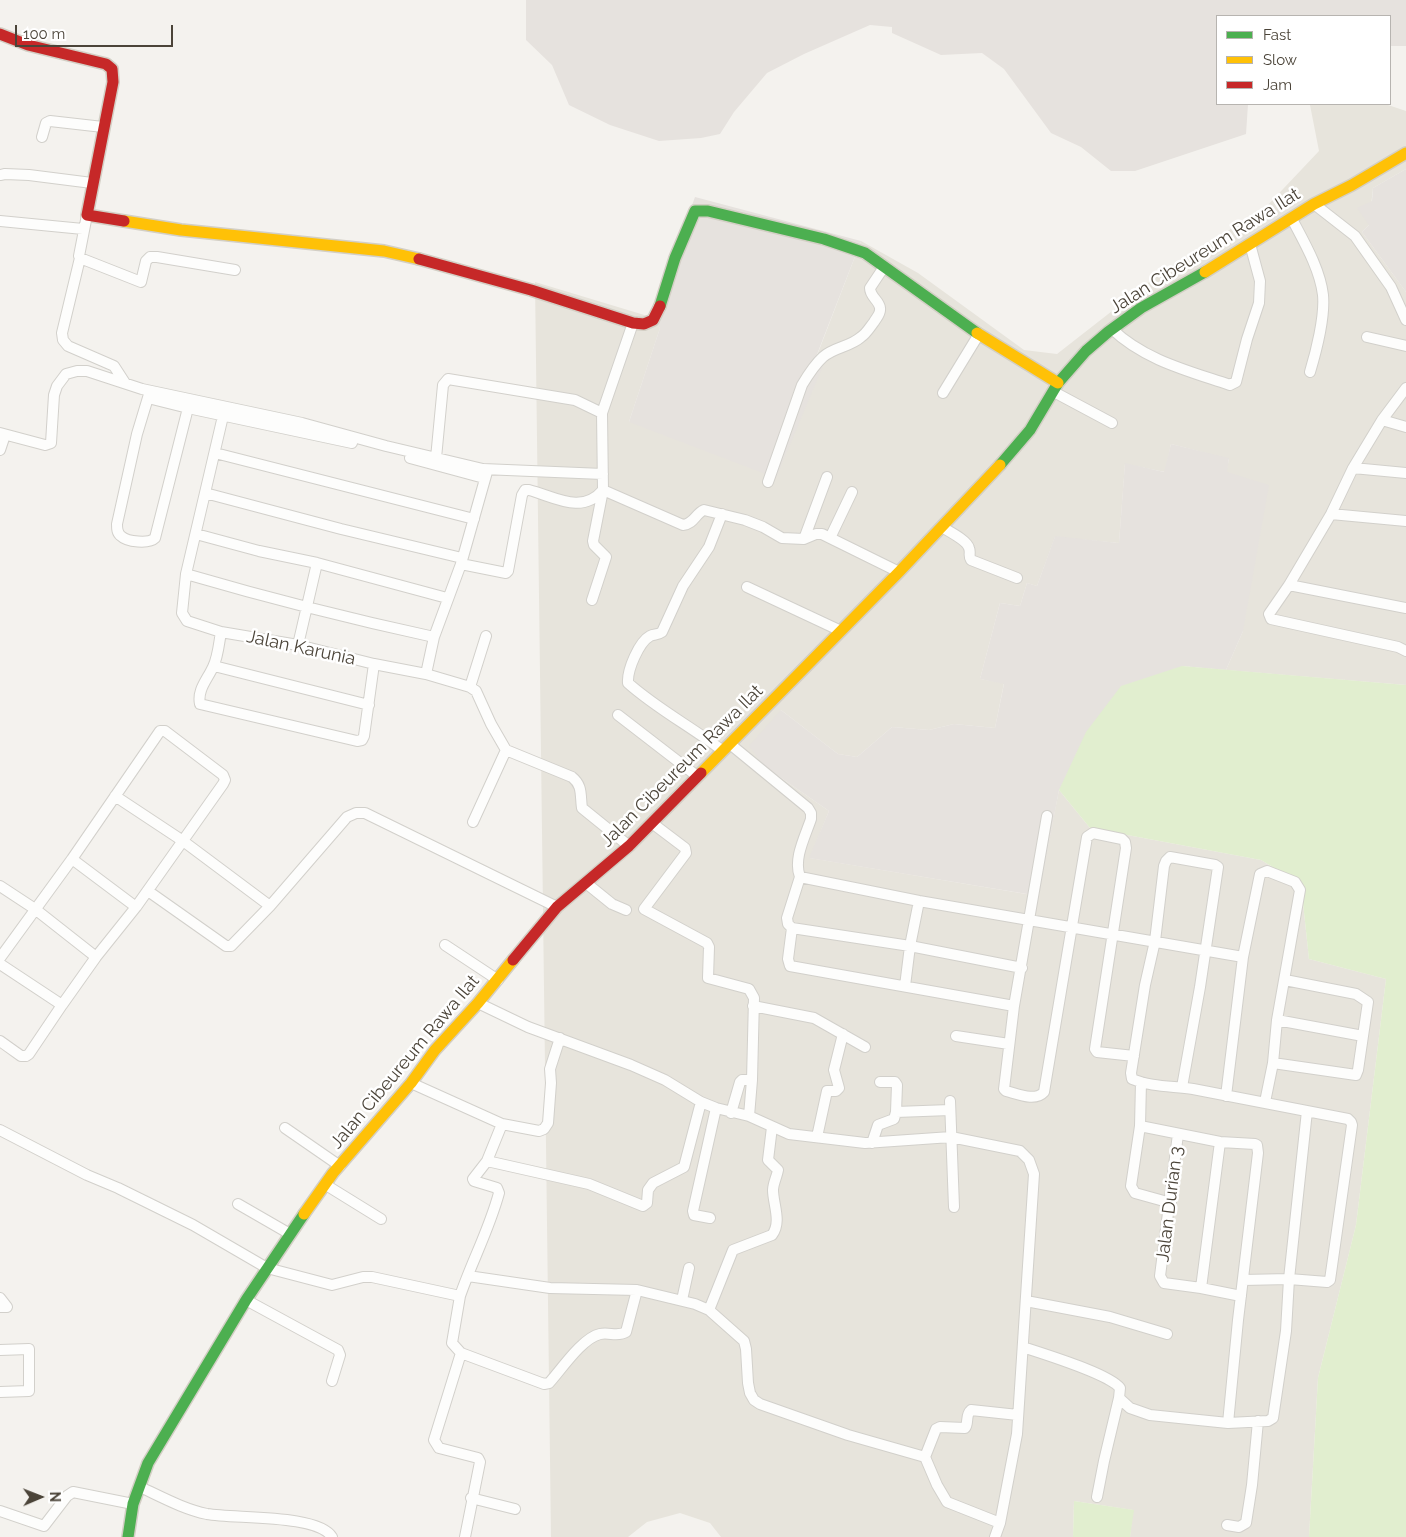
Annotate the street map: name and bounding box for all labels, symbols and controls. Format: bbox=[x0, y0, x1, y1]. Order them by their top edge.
scale bar bbox=[18, 15, 175, 47]
legend bbox=[1216, 15, 1391, 105]
text: 100 m bbox=[23, 25, 65, 43]
text: Fast bbox=[1263, 26, 1291, 44]
text: Slow bbox=[1263, 51, 1297, 69]
text: Jam bbox=[1263, 76, 1292, 94]
street label: Jalan Cibeureum Rawa Ilat bbox=[1106, 183, 1304, 319]
street label: Jalan Karunia bbox=[245, 626, 357, 670]
street label: Jalan Cibeureum Rawa Ilat bbox=[597, 681, 767, 851]
street label: Jalan Cibeureum Rawa Ilat bbox=[326, 971, 484, 1153]
street label: Jalan Durian 3 bbox=[1152, 1145, 1188, 1263]
north arrow bbox=[15, 1472, 65, 1522]
text: N bbox=[47, 1491, 63, 1502]

